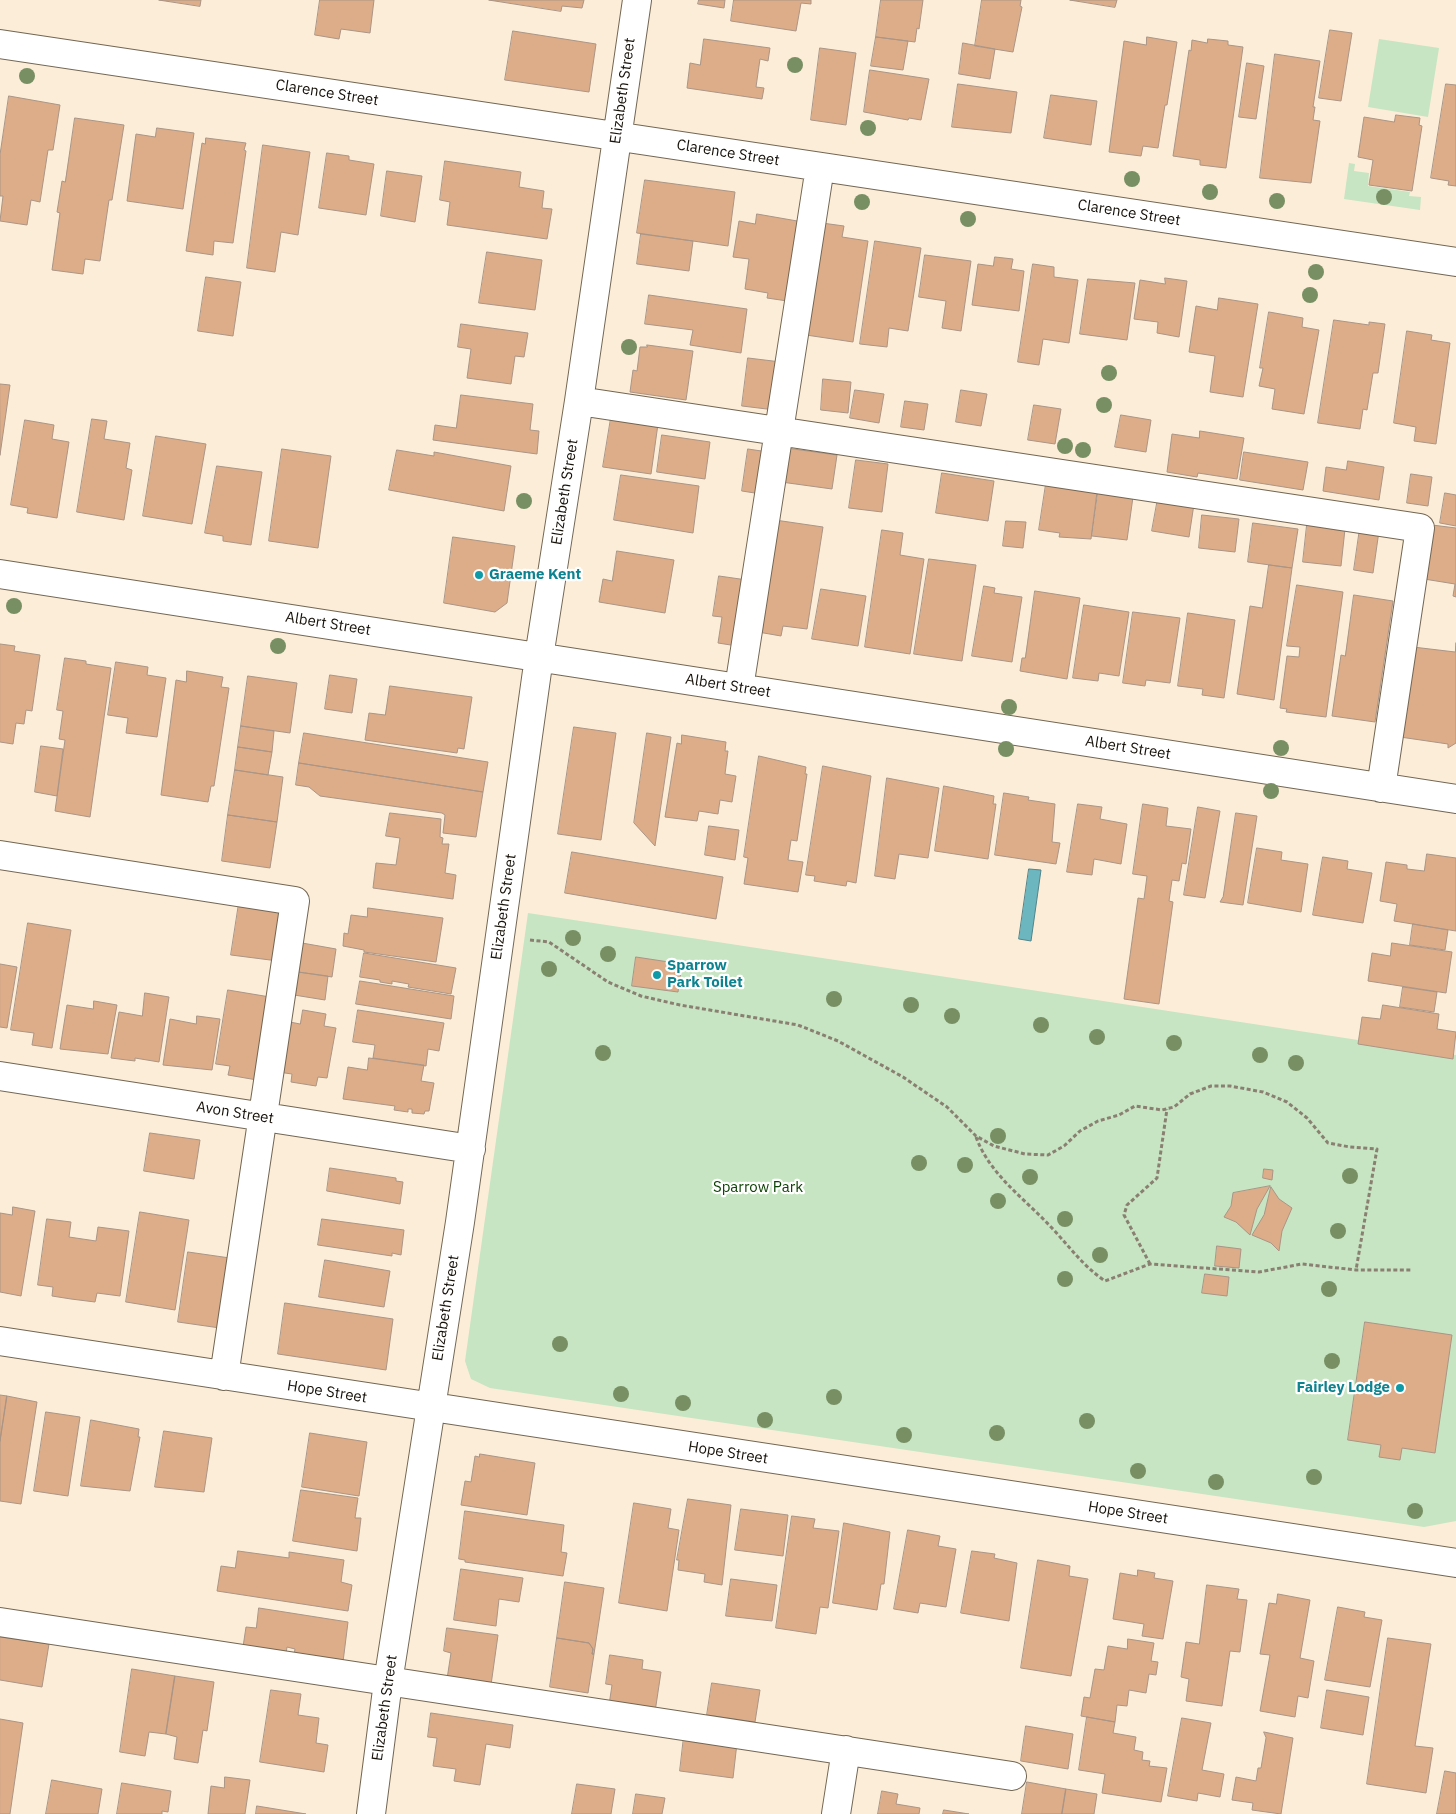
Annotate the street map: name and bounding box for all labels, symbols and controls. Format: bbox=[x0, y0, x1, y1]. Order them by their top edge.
street label: Elizabeth Street bbox=[607, 37, 639, 145]
street label: Clarence Street bbox=[274, 76, 380, 110]
street label: Clarence Street bbox=[675, 136, 781, 170]
street label: Clarence Street bbox=[1076, 196, 1182, 230]
street label: Elizabeth Street bbox=[548, 438, 582, 546]
place label: Graeme Kent bbox=[489, 566, 581, 584]
marker: Graeme Kent bbox=[473, 569, 485, 581]
street label: Albert Street bbox=[284, 608, 372, 640]
street label: Albert Street bbox=[684, 670, 772, 702]
street label: Albert Street bbox=[1084, 732, 1172, 764]
street label: Elizabeth Street bbox=[488, 853, 520, 961]
place label: Sparrow Park Toilet bbox=[667, 957, 743, 992]
marker: Sparrow Park Toilet bbox=[651, 969, 663, 981]
street label: Avon Street bbox=[195, 1098, 275, 1128]
park label: Sparrow Park bbox=[713, 1179, 803, 1197]
street label: Elizabeth Street bbox=[429, 1254, 463, 1362]
street label: Hope Street bbox=[286, 1377, 368, 1407]
place label: Fairley Lodge bbox=[1297, 1379, 1390, 1397]
marker: Fairley Lodge bbox=[1394, 1382, 1406, 1394]
street label: Hope Street bbox=[687, 1438, 769, 1468]
street label: Hope Street bbox=[1087, 1498, 1169, 1528]
street label: Elizabeth Street bbox=[369, 1654, 401, 1762]

